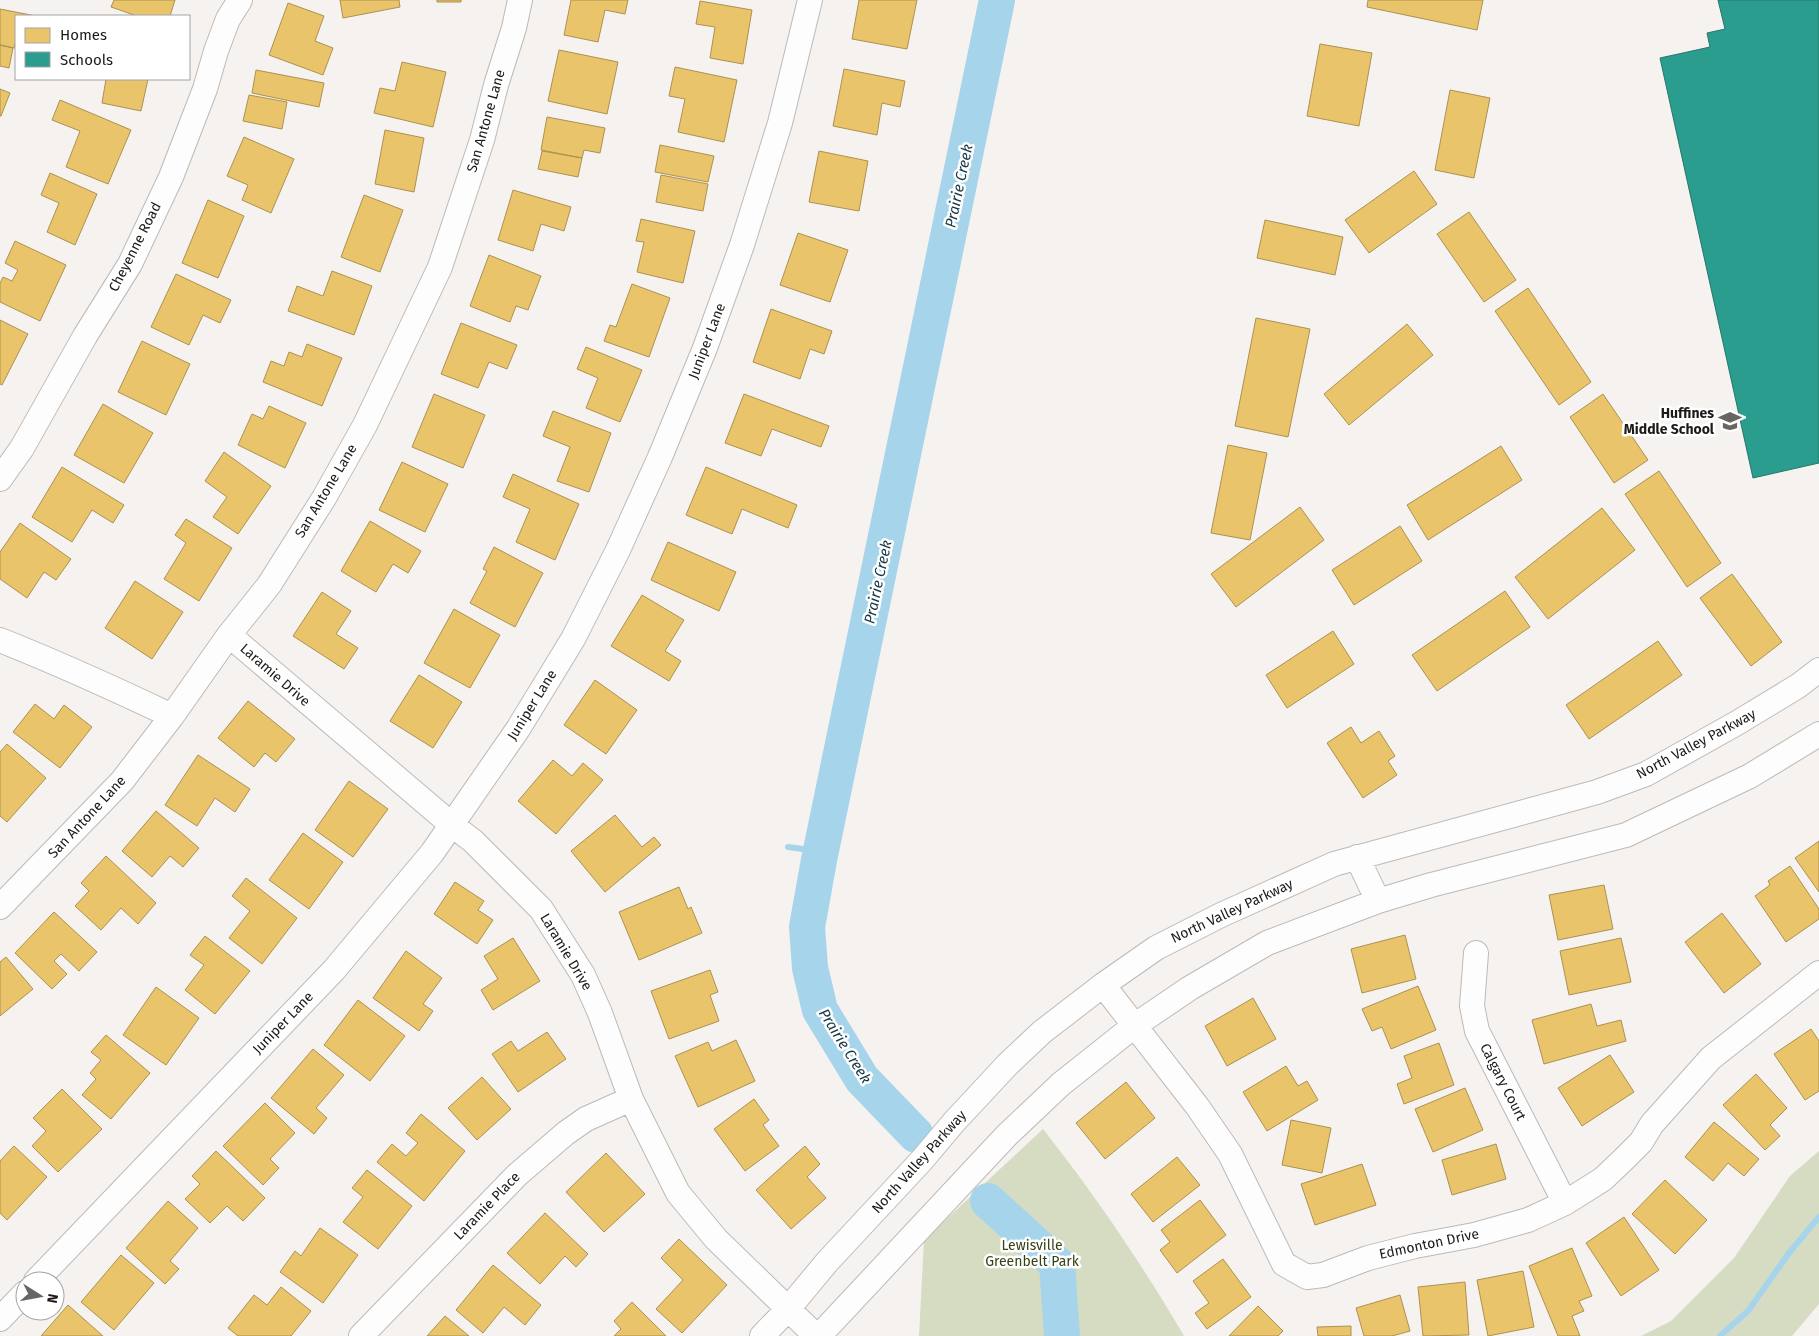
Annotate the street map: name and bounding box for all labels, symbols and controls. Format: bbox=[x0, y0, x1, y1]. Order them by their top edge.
legend bbox=[15, 15, 190, 80]
text: Homes bbox=[60, 26, 107, 44]
text: Schools bbox=[60, 51, 113, 69]
street label: San Antone Lane bbox=[463, 68, 509, 174]
water label: Prairie Creek bbox=[941, 143, 977, 229]
street label: Cheyenne Road bbox=[105, 199, 165, 295]
street label: Juniper Lane bbox=[685, 301, 729, 381]
place label: Huffines Middle School bbox=[1624, 405, 1715, 438]
school or university icon: Huffines Middle School bbox=[1717, 408, 1743, 434]
street label: San Antone Lane bbox=[291, 441, 361, 541]
water label: Prairie Creek bbox=[860, 539, 896, 625]
street label: Laramie Drive bbox=[237, 640, 313, 710]
street label: Juniper Lane bbox=[504, 667, 560, 743]
street label: North Valley Parkway bbox=[1633, 705, 1759, 783]
street label: San Antone Lane bbox=[45, 772, 129, 862]
street label: North Valley Parkway bbox=[1168, 875, 1296, 947]
street label: Laramie Drive bbox=[536, 910, 596, 994]
street label: Juniper Lane bbox=[249, 988, 317, 1058]
water label: Prairie Creek bbox=[815, 1005, 875, 1087]
street label: Calgary Court bbox=[1476, 1041, 1530, 1124]
street label: North Valley Parkway bbox=[868, 1107, 970, 1217]
street label: Laramie Place bbox=[450, 1168, 524, 1244]
street label: Edmonton Drive bbox=[1377, 1225, 1481, 1263]
park label: Lewisville Greenbelt Park bbox=[985, 1237, 1080, 1270]
north arrow bbox=[15, 1271, 65, 1321]
text: N bbox=[43, 1292, 62, 1305]

